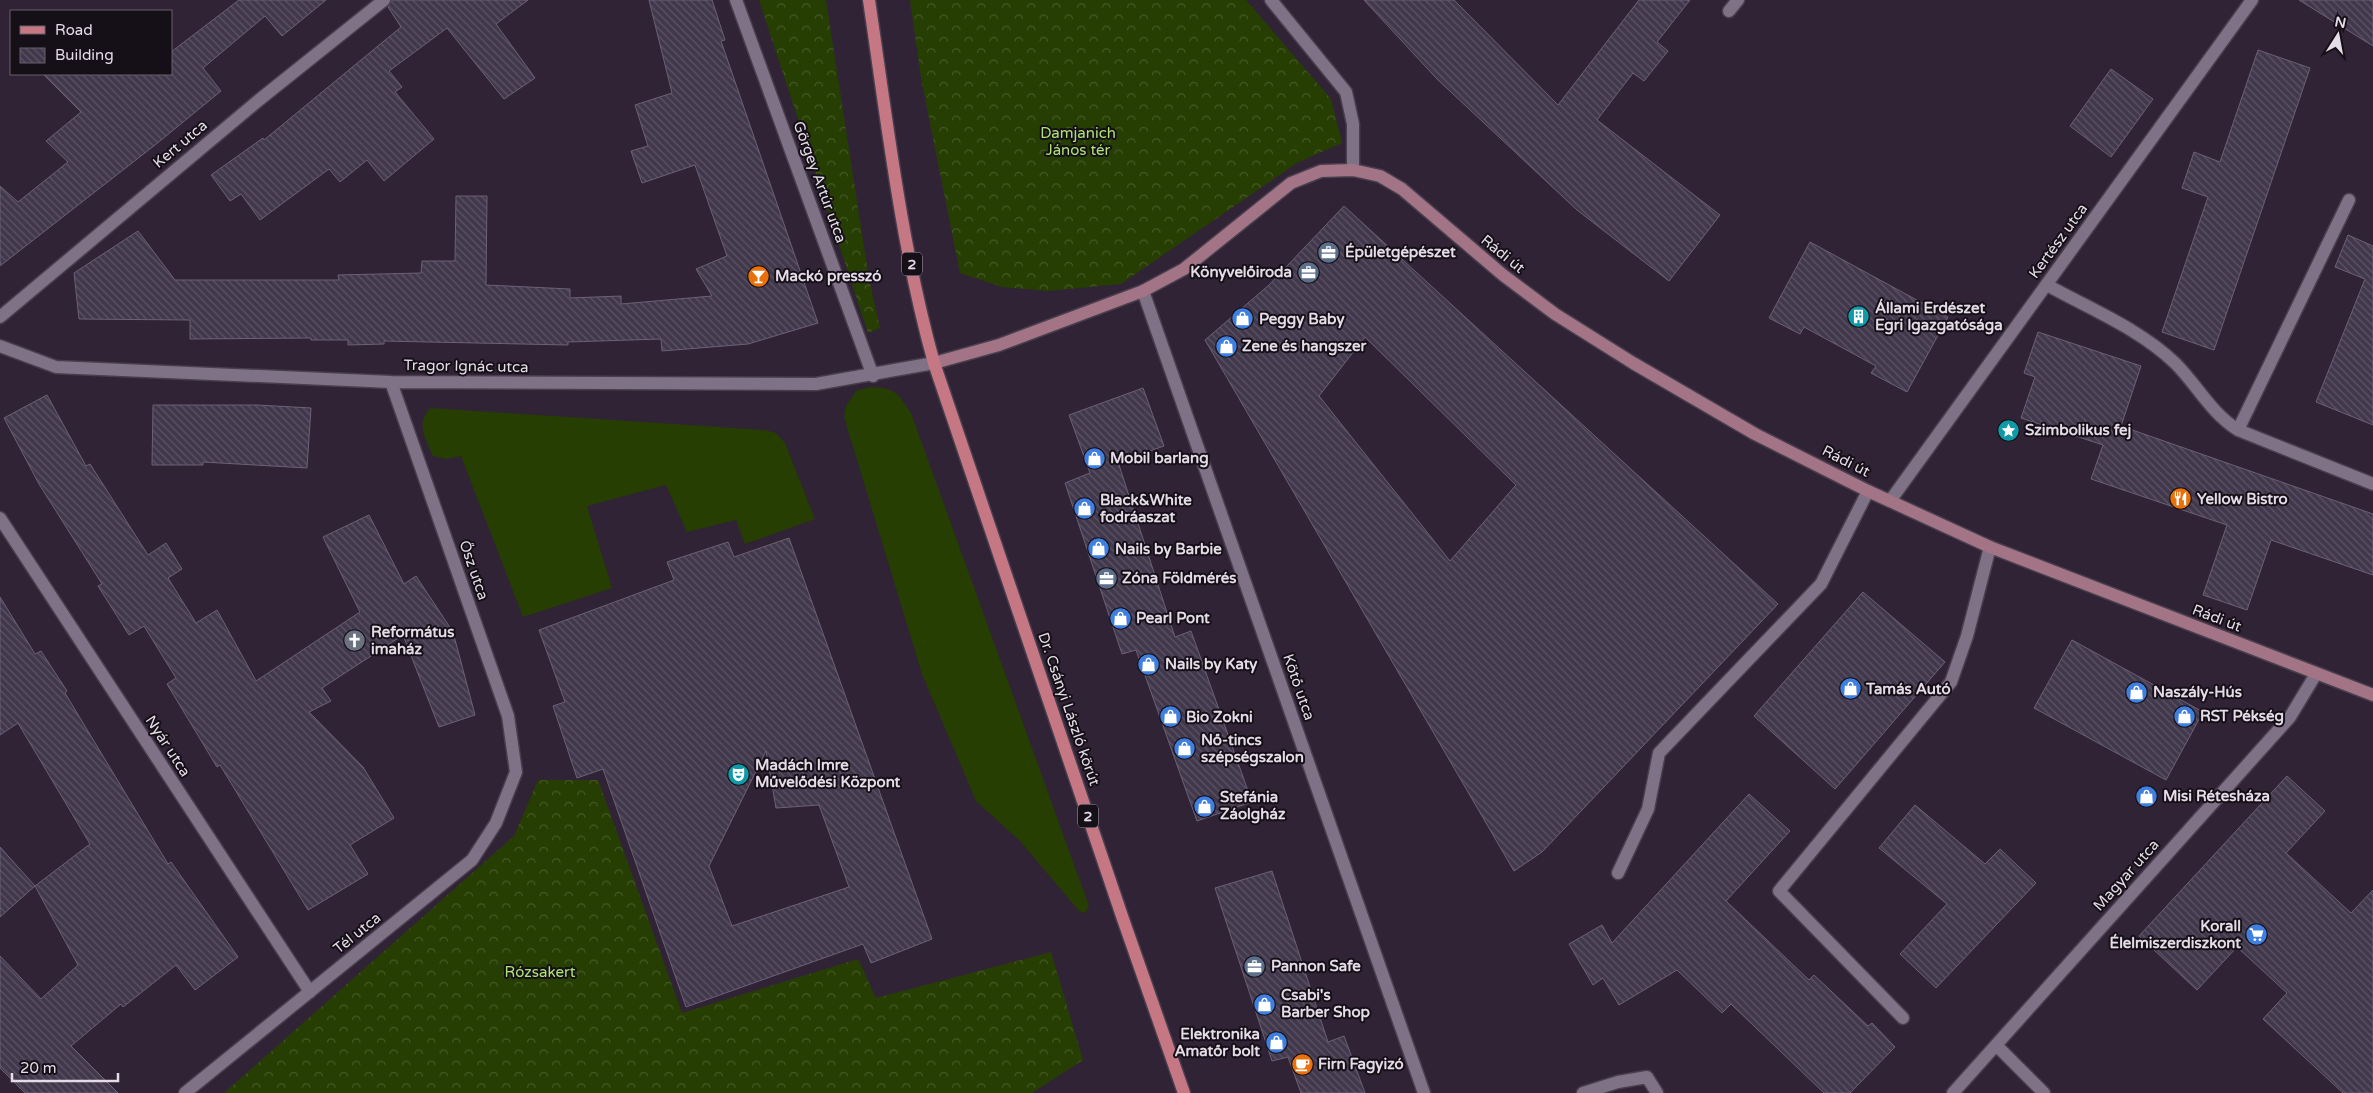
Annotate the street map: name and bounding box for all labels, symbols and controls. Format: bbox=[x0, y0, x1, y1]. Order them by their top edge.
legend bbox=[10, 10, 172, 75]
north arrow bbox=[2313, 10, 2363, 60]
text: N bbox=[2333, 13, 2348, 32]
text: Road bbox=[55, 21, 93, 39]
text: Building bbox=[55, 46, 114, 64]
street label: Kert utca bbox=[149, 116, 211, 172]
street label: Görgey Artúr utca bbox=[790, 119, 850, 245]
park label: Damjanich János tér bbox=[1040, 124, 1116, 159]
street label: Kertész utca bbox=[2025, 200, 2091, 282]
street label: Rádi út bbox=[1477, 231, 1529, 277]
office icon: Épületgépészet bbox=[1317, 240, 1341, 264]
place label: Épületgépészet bbox=[1345, 242, 1456, 262]
road number: 2 bbox=[902, 252, 922, 276]
office icon: Könyvelőiroda bbox=[1296, 260, 1320, 284]
place label: Könyvelőiroda bbox=[1190, 263, 1292, 282]
bar icon: Mackó presszó bbox=[747, 264, 771, 288]
place label: Mackó presszó bbox=[775, 267, 881, 286]
place label: Állami Erdészet Egri Igazgatósága bbox=[1875, 298, 2003, 335]
building icon: Állami Erdészet Egri Igazgatósága bbox=[1847, 305, 1871, 329]
shop icon: Peggy Baby bbox=[1231, 307, 1255, 331]
place label: Peggy Baby bbox=[1259, 310, 1345, 329]
shop icon: Zene és hangszer bbox=[1214, 334, 1238, 358]
place label: Zene és hangszer bbox=[1242, 337, 1367, 356]
street label: Tragor Ignác utca bbox=[403, 356, 529, 376]
place icon: Szimbolikus fej bbox=[1997, 418, 2021, 442]
place label: Szimbolikus fej bbox=[2025, 421, 2131, 440]
street label: Rádi út bbox=[1819, 441, 1873, 481]
shop icon: Mobil barlang bbox=[1082, 446, 1106, 470]
place label: Mobil barlang bbox=[1110, 449, 1209, 468]
restaurant icon: Yellow Bistro bbox=[2169, 487, 2193, 511]
place label: Yellow Bistro bbox=[2197, 490, 2288, 508]
place label: Black&White fodráaszat bbox=[1099, 491, 1192, 526]
shop icon: Black&White fodráaszat bbox=[1072, 497, 1096, 521]
shop icon: Nails by Barbie bbox=[1087, 537, 1111, 561]
street label: Ősz utca bbox=[455, 538, 493, 602]
place label: Nails by Barbie bbox=[1115, 540, 1222, 559]
office icon: Zóna Földmérés bbox=[1094, 566, 1118, 590]
place label: Zóna Földmérés bbox=[1122, 569, 1236, 587]
street label: Rádi út bbox=[2190, 600, 2244, 636]
shop icon: Pearl Pont bbox=[1108, 606, 1132, 630]
place label: Pearl Pont bbox=[1136, 609, 1210, 627]
place label: Református imaház bbox=[371, 623, 454, 658]
church icon: Református imaház bbox=[343, 629, 367, 653]
street label: Dr. Csányi László körút bbox=[1034, 630, 1104, 788]
street label: Kötő utca bbox=[1279, 651, 1319, 723]
shop icon: Nails by Katy bbox=[1137, 652, 1161, 676]
place label: Nails by Katy bbox=[1165, 655, 1257, 674]
shop icon: Tamás Autó bbox=[1838, 677, 1862, 701]
place label: Tamás Autó bbox=[1865, 680, 1951, 698]
shop icon: Naszály-Hús bbox=[2125, 680, 2149, 704]
place label: Naszály-Hús bbox=[2153, 683, 2242, 702]
shop icon: RST Pékség bbox=[2172, 704, 2196, 728]
shop icon: Bio Zokni bbox=[1158, 705, 1182, 729]
place label: RST Pékség bbox=[2200, 707, 2284, 726]
place label: Bio Zokni bbox=[1186, 708, 1253, 726]
street label: Nyár utca bbox=[142, 712, 194, 780]
place label: Nő-tincs szépségszalon bbox=[1201, 731, 1304, 767]
shop icon: Nő-tincs szépségszalon bbox=[1173, 737, 1197, 761]
place label: Madách Imre Művelődési Központ bbox=[755, 756, 901, 792]
theatre icon: Madách Imre Művelődési Központ bbox=[727, 762, 751, 786]
shop icon: Misi Rétesháza bbox=[2135, 784, 2159, 808]
place label: Misi Rétesháza bbox=[2163, 787, 2270, 805]
place label: Stefánia Záolgház bbox=[1220, 788, 1286, 824]
shop icon: Stefánia Záolgház bbox=[1192, 794, 1216, 818]
road number: 2 bbox=[1078, 804, 1098, 828]
street label: Magyar utca bbox=[2089, 836, 2163, 914]
street label: Tél utca bbox=[330, 909, 384, 957]
place label: Korall Élelmiszerdiszkont bbox=[2110, 917, 2241, 952]
supermarket icon: Korall Élelmiszerdiszkont bbox=[2245, 923, 2269, 947]
office icon: Pannon Safe bbox=[1243, 954, 1267, 978]
place label: Pannon Safe bbox=[1271, 957, 1361, 975]
park label: Rózsakert bbox=[505, 963, 576, 981]
place label: Csabi's Barber Shop bbox=[1281, 986, 1371, 1022]
shop icon: Csabi's Barber Shop bbox=[1253, 992, 1277, 1016]
place label: Elektronika Amatőr bolt bbox=[1174, 1025, 1260, 1060]
shop icon: Elektronika Amatőr bolt bbox=[1264, 1031, 1288, 1055]
scale bar bbox=[12, 1050, 119, 1082]
cafe icon: Firn Fagyizó bbox=[1290, 1052, 1314, 1076]
place label: Firn Fagyizó bbox=[1318, 1055, 1404, 1074]
text: 20 m bbox=[20, 1059, 57, 1077]

